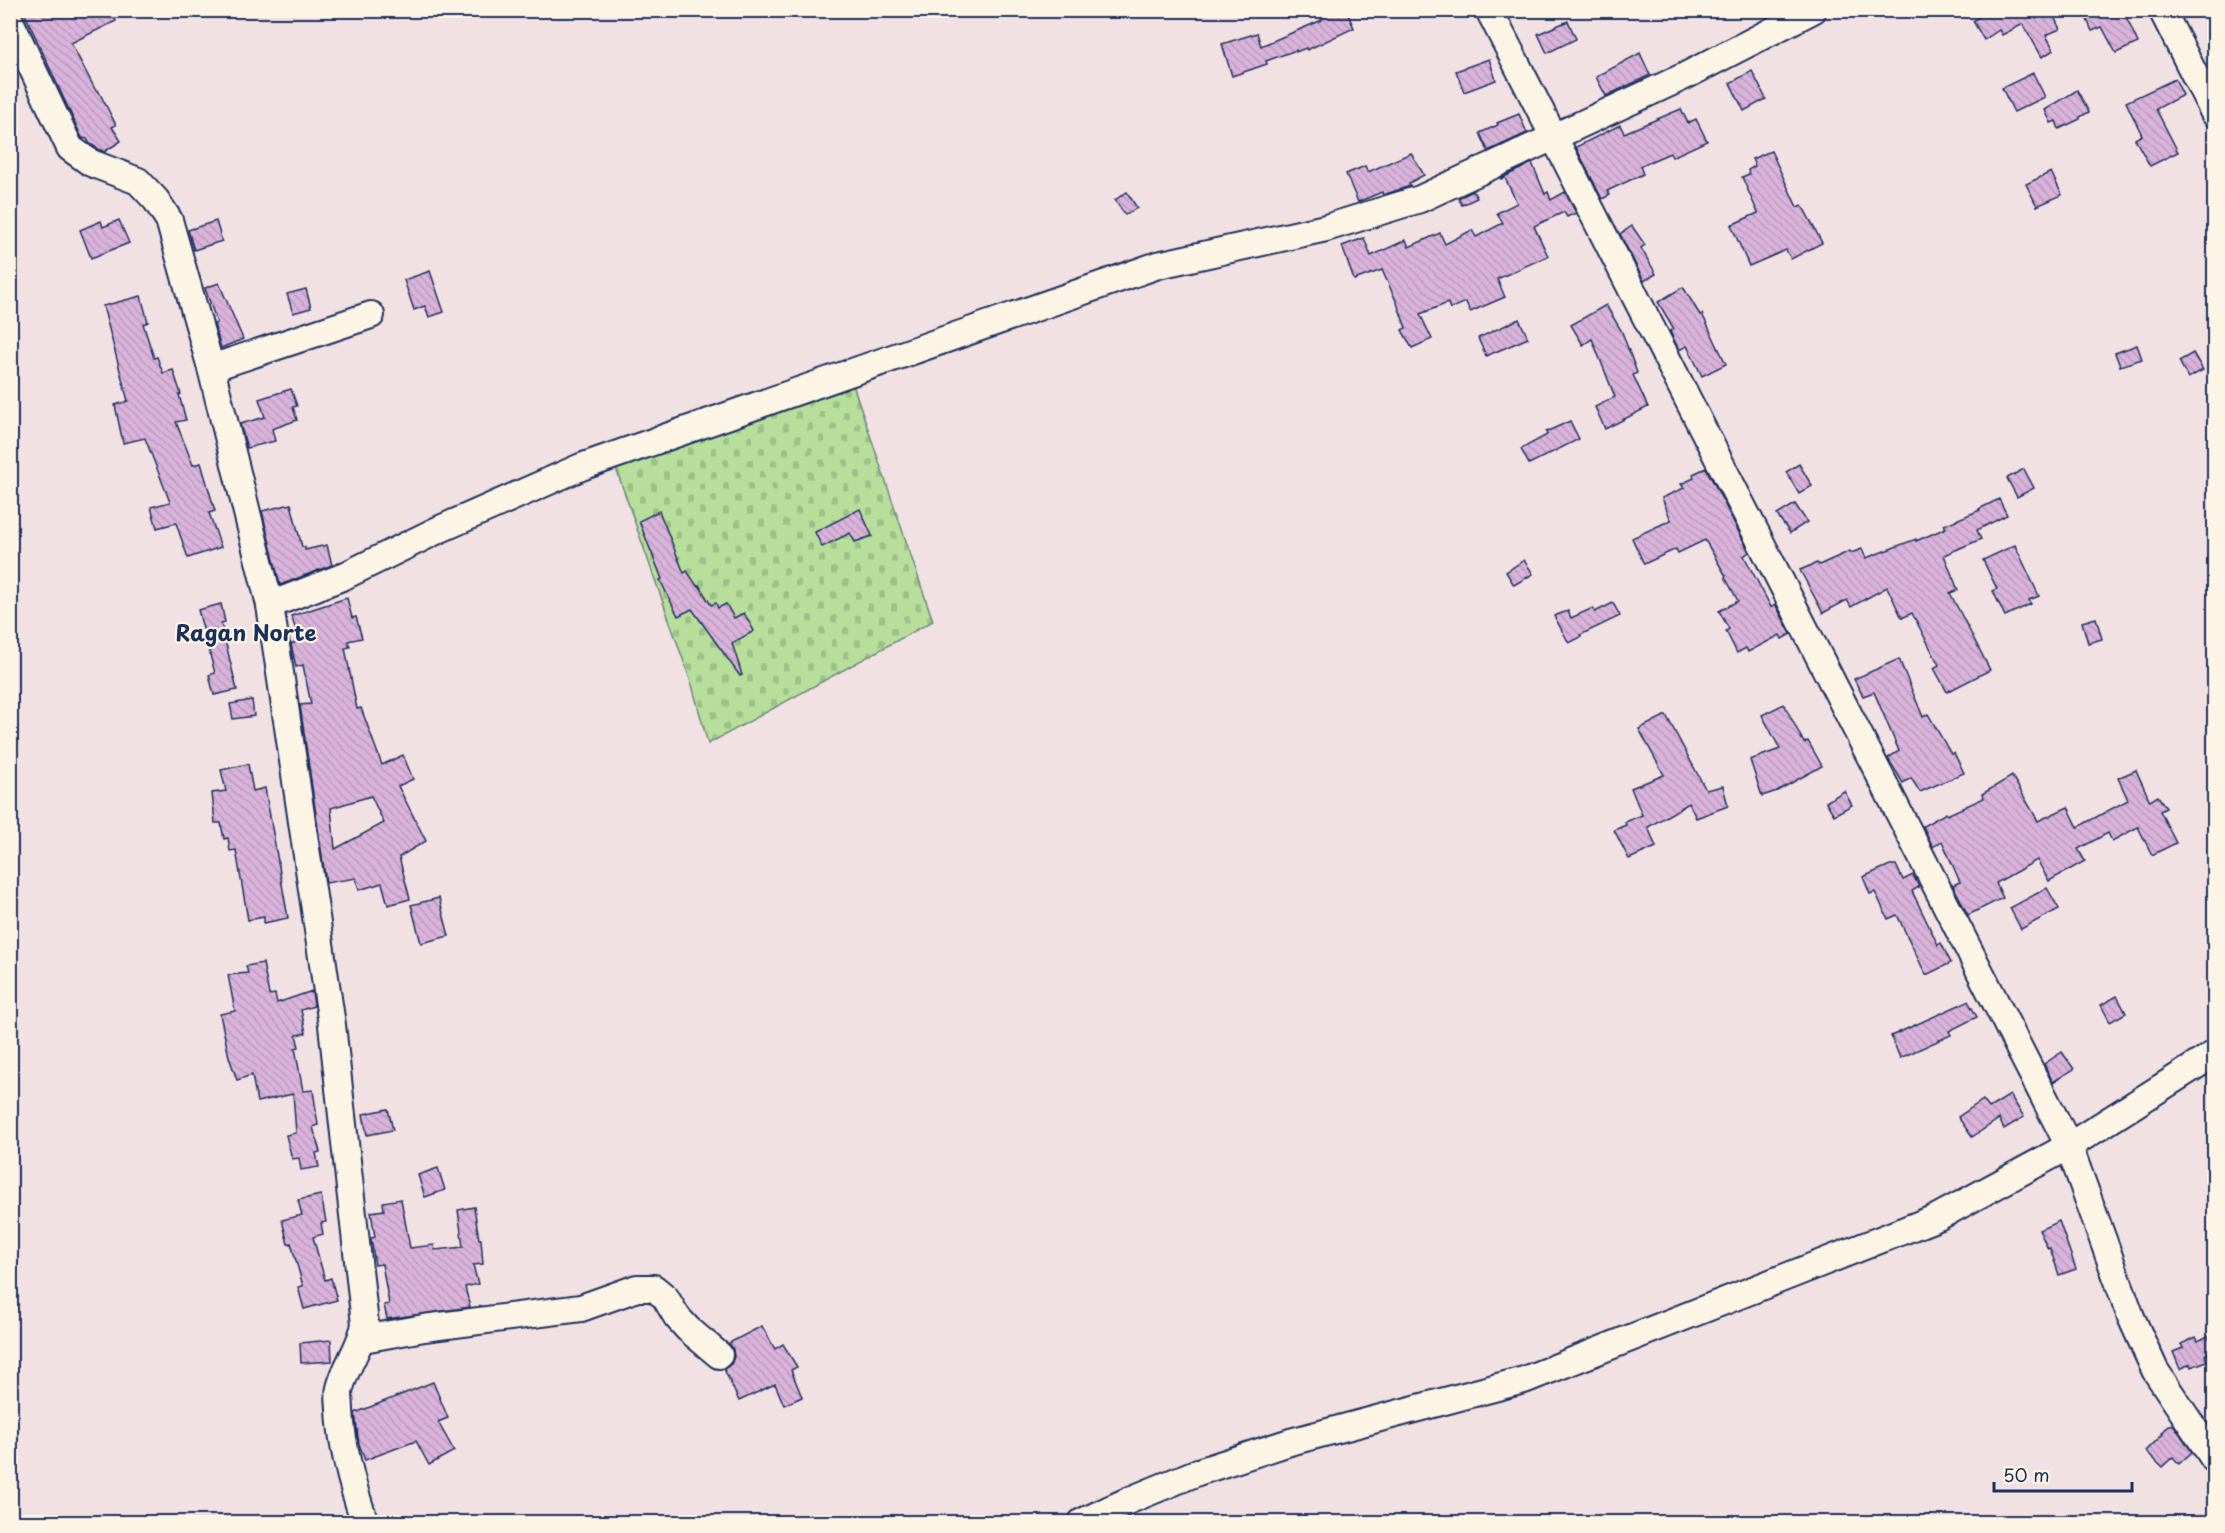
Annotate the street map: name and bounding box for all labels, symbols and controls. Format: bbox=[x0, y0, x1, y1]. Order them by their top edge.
district label: Ragan Norte bbox=[176, 615, 316, 648]
scale bar bbox=[1994, 1455, 2132, 1493]
text: 50 m bbox=[2003, 1461, 2050, 1488]

